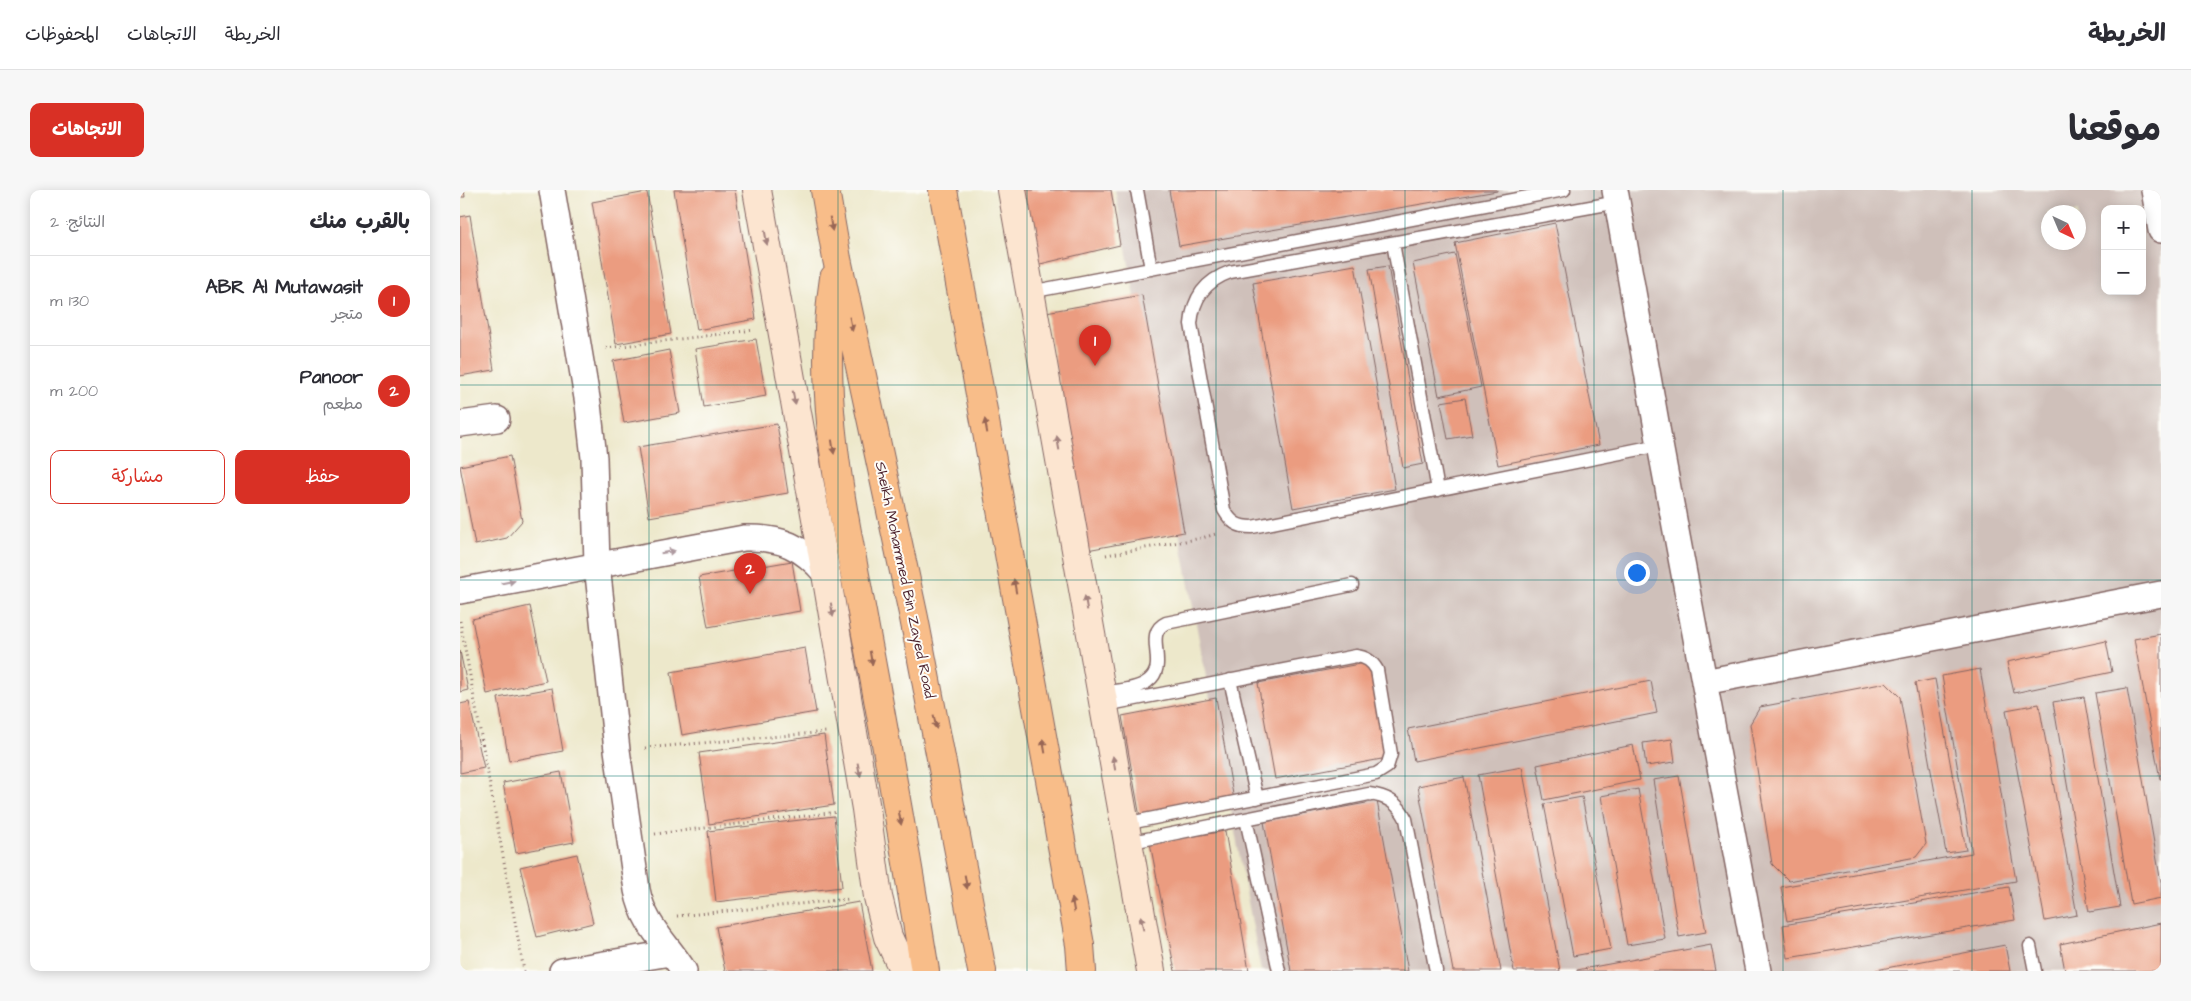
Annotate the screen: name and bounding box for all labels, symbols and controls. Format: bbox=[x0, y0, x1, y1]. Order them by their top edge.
text: الخريطة bbox=[2088, 17, 2166, 51]
text: المحفوظات bbox=[25, 22, 99, 47]
text: الاتجاهات bbox=[127, 22, 197, 47]
text: الخريطة bbox=[225, 22, 281, 47]
button: الاتجاهات bbox=[30, 103, 144, 157]
text: موقعنا bbox=[2068, 105, 2161, 154]
north arrow bbox=[2041, 205, 2086, 250]
map controls bbox=[2101, 205, 2146, 295]
button: + bbox=[2101, 205, 2146, 250]
text: بالقرب منك bbox=[309, 207, 410, 236]
text: النتائج: 2 bbox=[50, 211, 105, 233]
one-way arrow bbox=[827, 217, 835, 232]
one-way arrow bbox=[762, 230, 770, 246]
button: − bbox=[2101, 250, 2146, 295]
text: ABR Al Mutawasit bbox=[206, 274, 363, 301]
text: 130 m bbox=[50, 290, 89, 312]
text: 1 bbox=[393, 290, 395, 312]
text: متجر bbox=[332, 303, 363, 325]
one-way arrow bbox=[847, 316, 855, 331]
pin: 1 bbox=[1079, 325, 1111, 366]
text: Panoor bbox=[300, 364, 363, 391]
text: 200 m bbox=[50, 380, 98, 402]
text: 2 bbox=[389, 380, 399, 402]
one-way arrow bbox=[791, 390, 799, 406]
text: مطعم bbox=[323, 393, 363, 415]
one-way arrow bbox=[981, 417, 989, 433]
one-way arrow bbox=[1053, 435, 1061, 451]
one-way arrow bbox=[829, 439, 837, 455]
button: مشاركة bbox=[50, 450, 225, 504]
button: حفظ bbox=[235, 450, 410, 504]
street label: Sheikh Mohammed Bin Zayed Road bbox=[869, 460, 940, 701]
one-way arrow bbox=[660, 548, 676, 556]
pin: 2 bbox=[734, 553, 766, 594]
your location bbox=[1624, 560, 1650, 586]
one-way arrow bbox=[500, 577, 516, 585]
one-way arrow bbox=[1010, 577, 1018, 593]
one-way arrow bbox=[1082, 595, 1090, 611]
one-way arrow bbox=[828, 602, 836, 618]
one-way arrow bbox=[867, 651, 875, 667]
one-way arrow bbox=[931, 715, 939, 730]
one-way arrow bbox=[1040, 738, 1048, 753]
one-way arrow bbox=[1110, 755, 1118, 771]
one-way arrow bbox=[855, 762, 863, 778]
one-way arrow bbox=[896, 811, 904, 827]
one-way arrow bbox=[962, 874, 970, 890]
one-way arrow bbox=[1069, 897, 1077, 913]
one-way arrow bbox=[1138, 915, 1146, 931]

